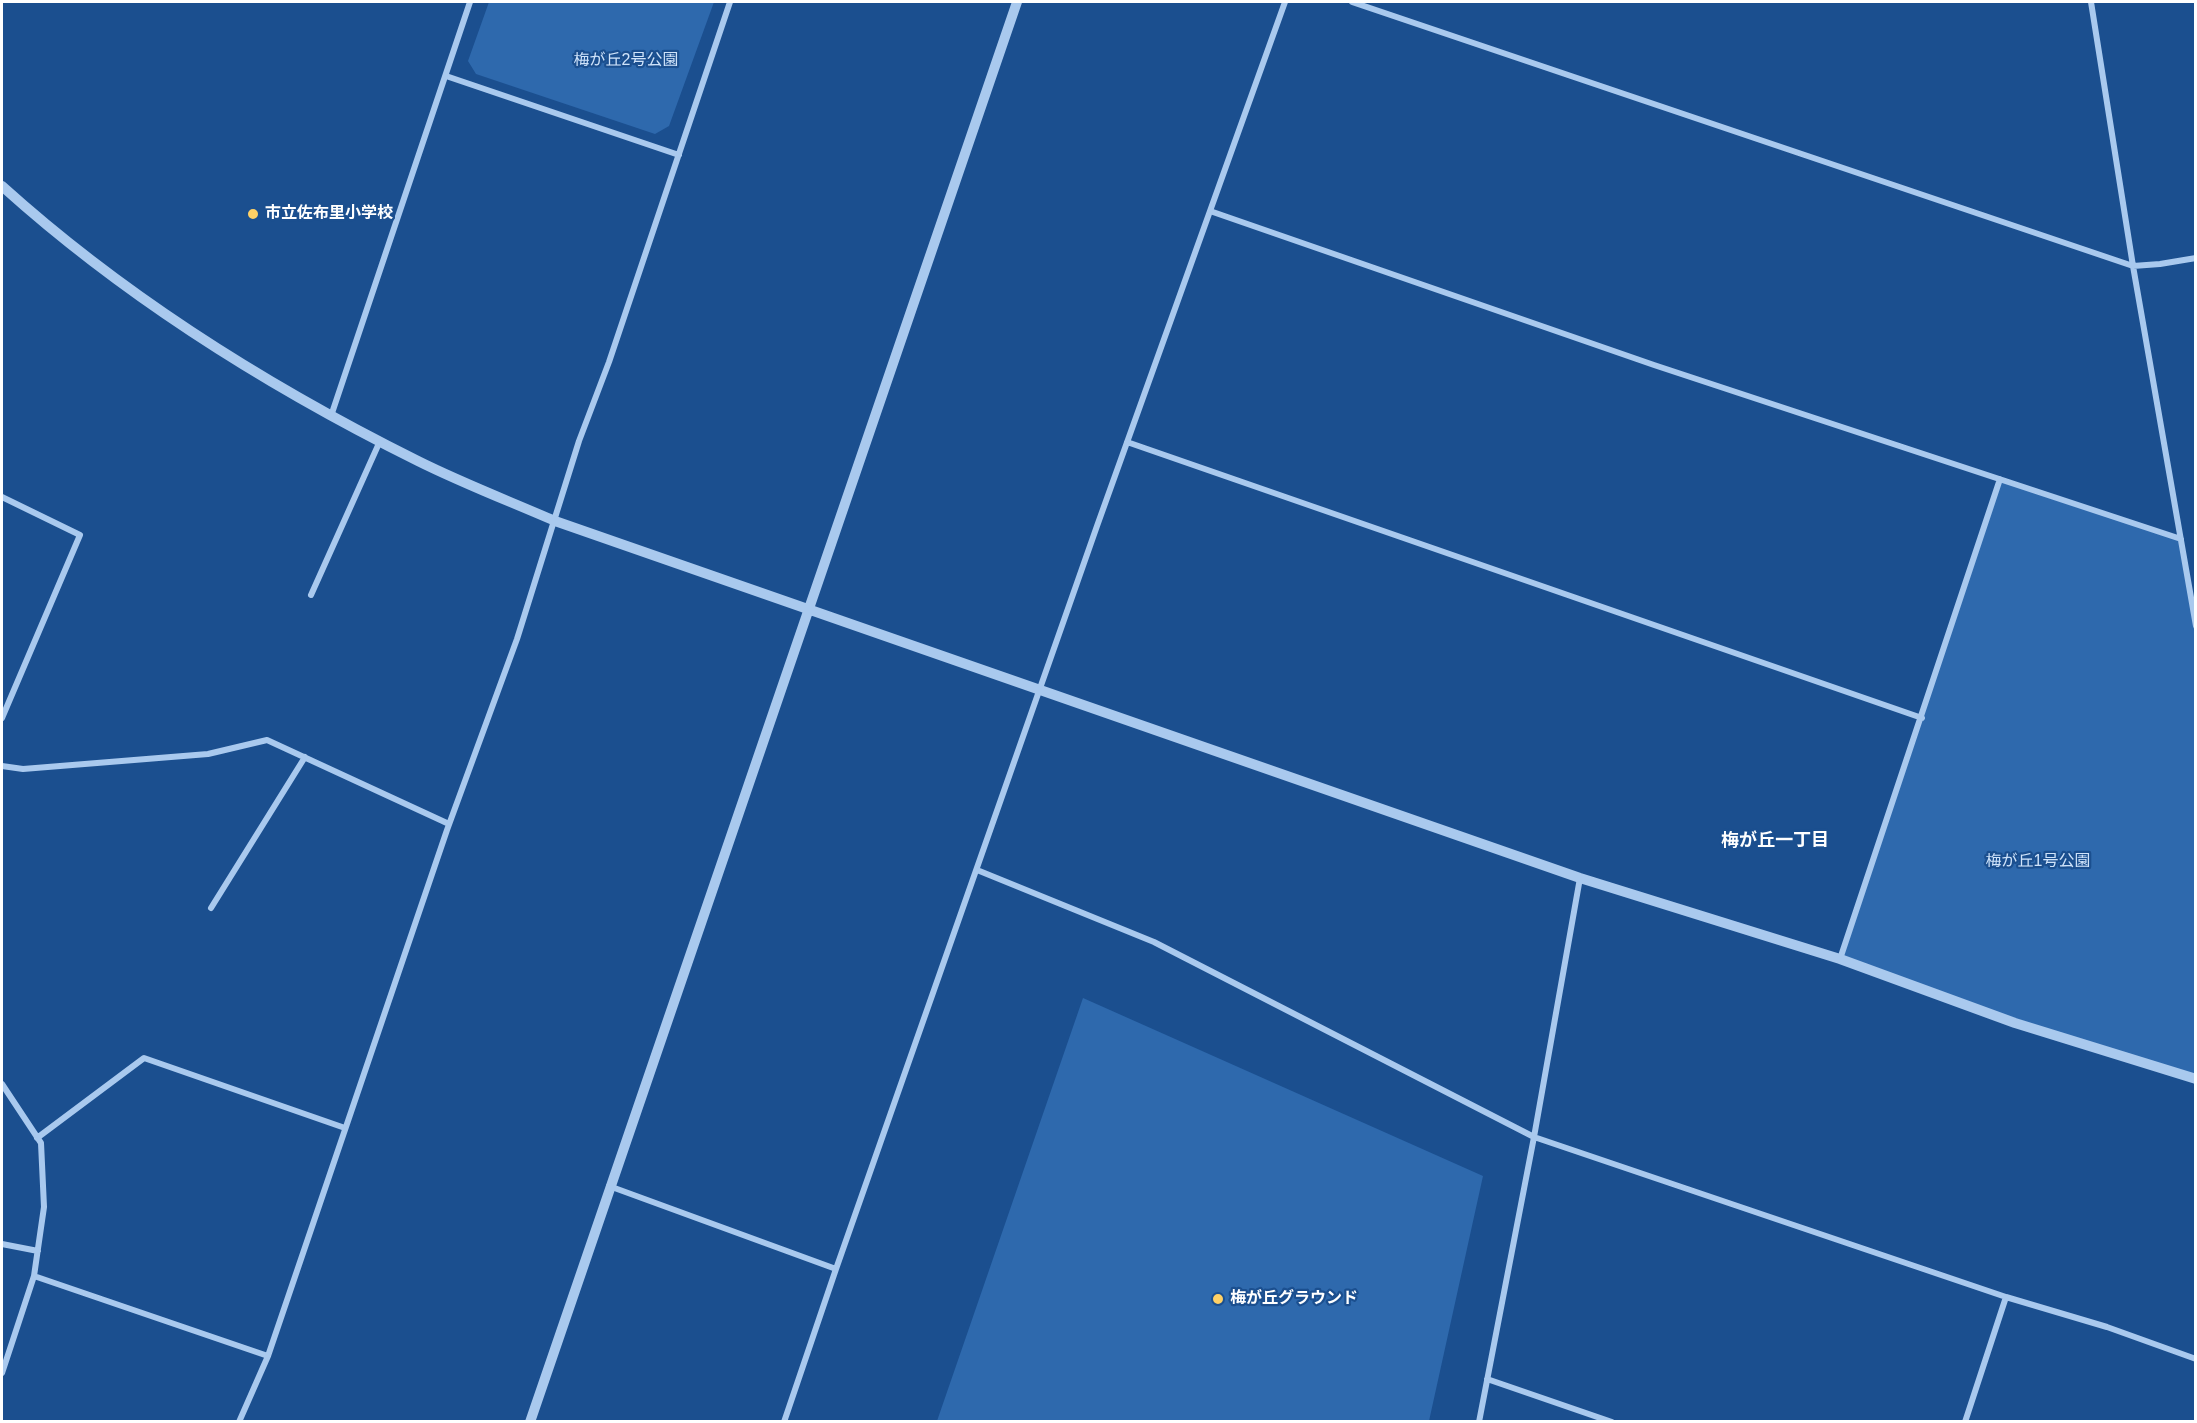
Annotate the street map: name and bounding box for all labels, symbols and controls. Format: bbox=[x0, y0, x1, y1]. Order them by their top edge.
park label: 梅が丘2号公園 bbox=[574, 51, 678, 71]
place label: 市立佐布里小学校 bbox=[265, 204, 393, 224]
marker: 市立佐布里小学校 bbox=[246, 207, 260, 221]
district label: 梅が丘一丁目 bbox=[1721, 830, 1829, 852]
park label: 梅が丘1号公園 bbox=[1986, 852, 2090, 872]
place label: 梅が丘グラウンド bbox=[1230, 1289, 1358, 1309]
marker: 梅が丘グラウンド bbox=[1211, 1292, 1225, 1306]

